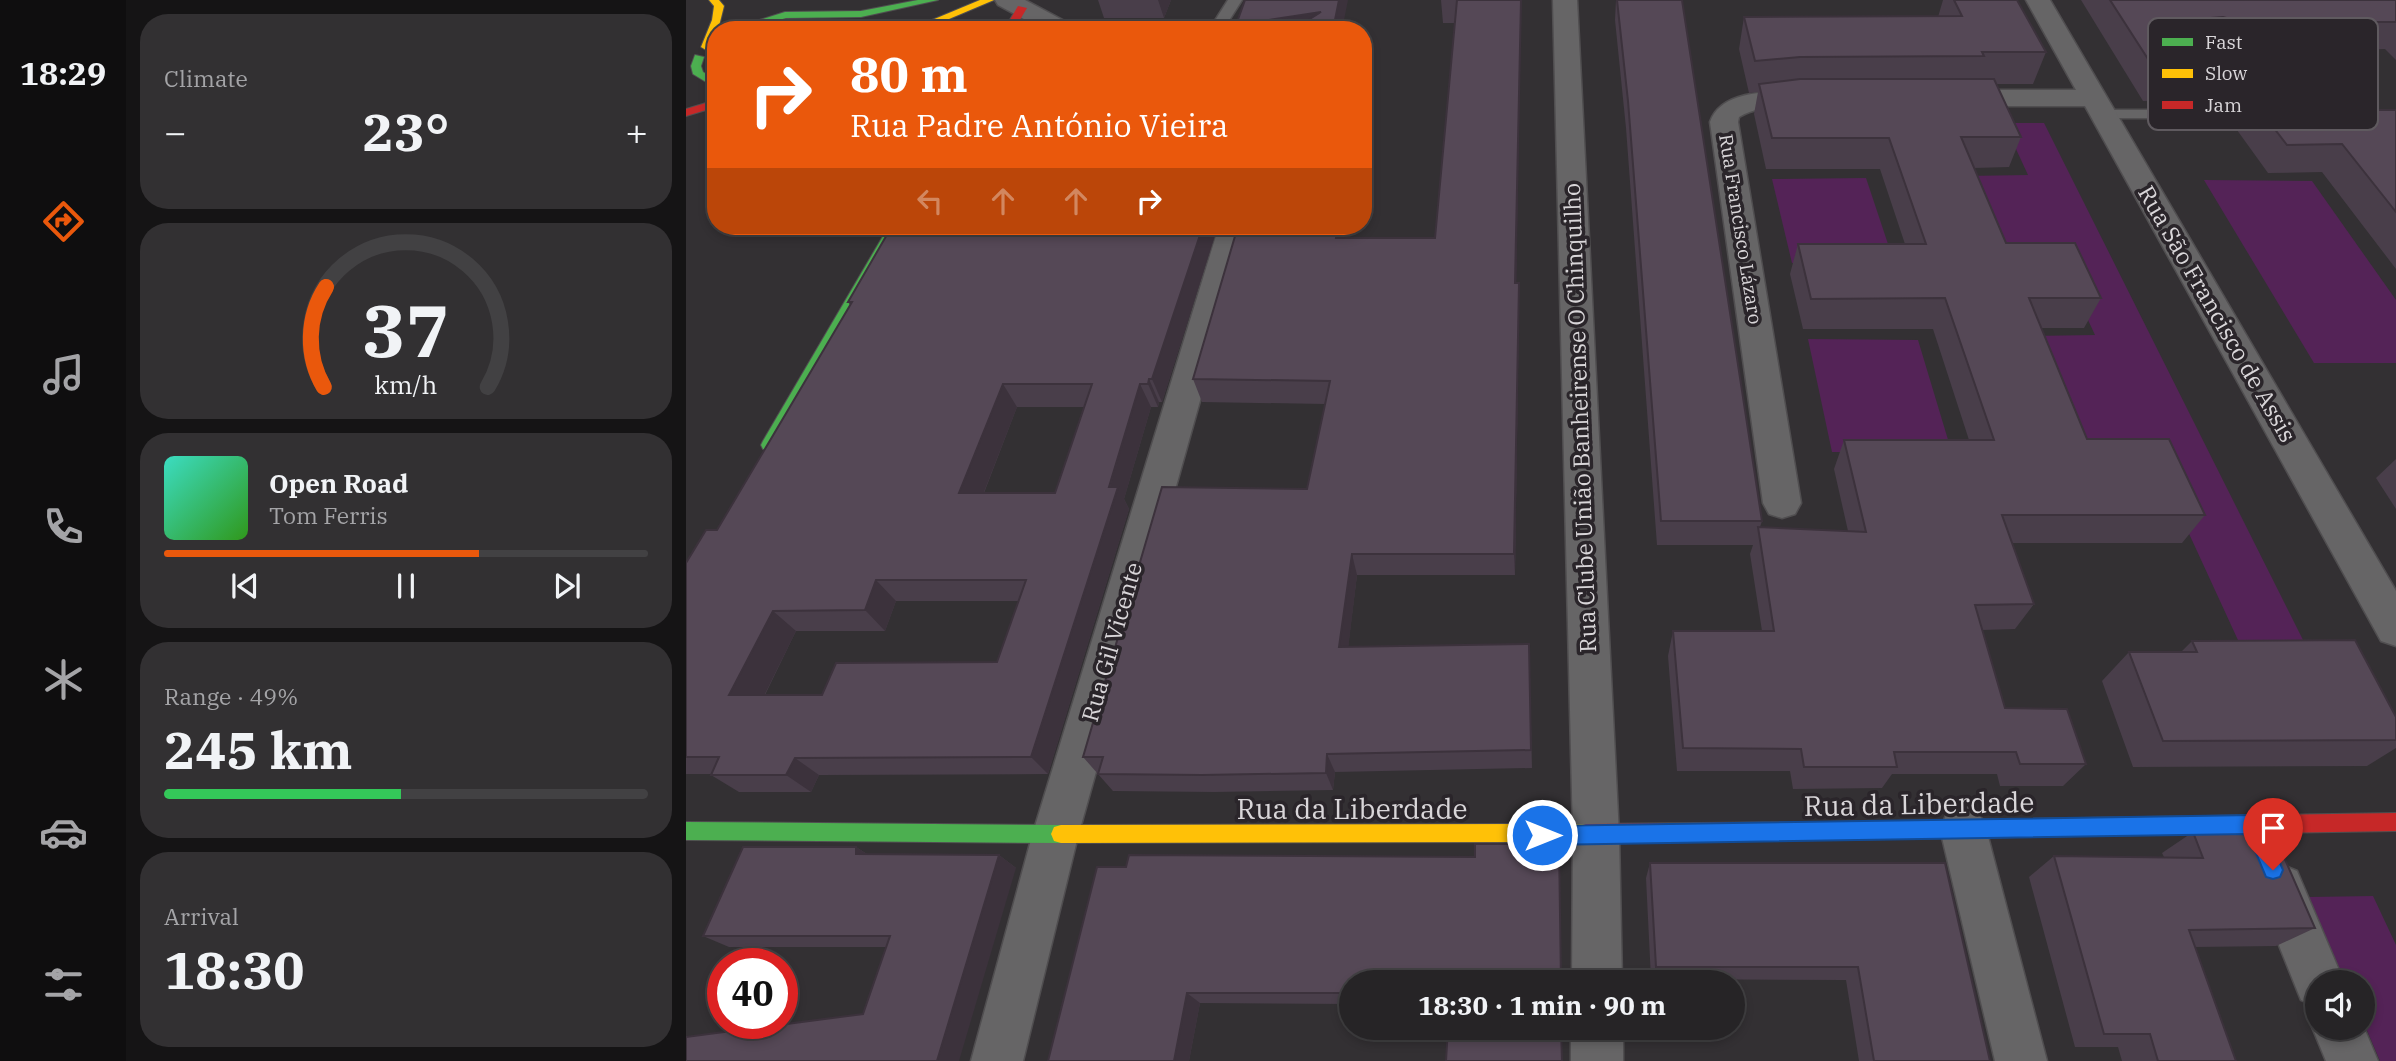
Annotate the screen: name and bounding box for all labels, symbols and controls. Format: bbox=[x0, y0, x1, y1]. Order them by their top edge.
legend bbox=[2148, 18, 2378, 130]
text: Fast bbox=[2205, 30, 2243, 54]
text: 80 m bbox=[850, 42, 968, 105]
icon: right bbox=[735, 49, 826, 140]
text: 18:29 bbox=[20, 52, 106, 94]
text: Slow bbox=[2205, 61, 2247, 85]
text: Climate bbox=[164, 63, 248, 93]
text: Jam bbox=[2205, 93, 2242, 117]
text: 23° bbox=[363, 98, 449, 165]
text: Rua Padre António Vieira bbox=[850, 104, 1229, 146]
text: − bbox=[164, 107, 187, 156]
text: + bbox=[625, 107, 648, 156]
street label: Rua Francisco Lázaro bbox=[1714, 132, 1768, 326]
street label: Rua São Francisco de Assis bbox=[2132, 180, 2304, 447]
icon: left bbox=[911, 182, 949, 220]
icon: ahead bbox=[984, 182, 1022, 220]
icon: ahead bbox=[1057, 182, 1095, 220]
icon: right bbox=[1130, 182, 1168, 220]
street label: Rua Clube União Banheirense O Chinquilho bbox=[1556, 183, 1602, 653]
icon: directions bbox=[39, 197, 88, 246]
text: 37 bbox=[362, 283, 450, 378]
icon: music bbox=[39, 350, 88, 399]
text: km/h bbox=[374, 368, 438, 401]
text: Open Road bbox=[269, 466, 408, 500]
text: Tom Ferris bbox=[269, 500, 388, 530]
icon: phone bbox=[39, 502, 88, 551]
street label: Rua Gil Vicente bbox=[1074, 558, 1148, 725]
icon: previous bbox=[226, 567, 264, 605]
icon: pause bbox=[387, 567, 425, 605]
icon: next bbox=[548, 567, 586, 605]
icon: climate bbox=[39, 655, 88, 704]
text: Range · 49% bbox=[164, 681, 298, 711]
text: 245 km bbox=[164, 716, 353, 783]
street label: Rua da Liberdade bbox=[1803, 783, 2035, 824]
street label: Rua da Liberdade bbox=[1237, 790, 1467, 827]
position arrow bbox=[1505, 798, 1579, 872]
pin bbox=[2243, 798, 2303, 870]
icon: car bbox=[39, 808, 88, 857]
icon: arrive bbox=[2254, 809, 2292, 847]
text: Arrival bbox=[164, 901, 239, 931]
text: 18:30 bbox=[164, 936, 305, 1003]
speed limit sign: 40 bbox=[707, 948, 798, 1039]
icon: filters bbox=[39, 960, 88, 1009]
map controls bbox=[2305, 970, 2375, 1040]
button: sound bbox=[2305, 970, 2375, 1040]
text: 18:30 · 1 min · 90 m bbox=[1418, 988, 1666, 1022]

